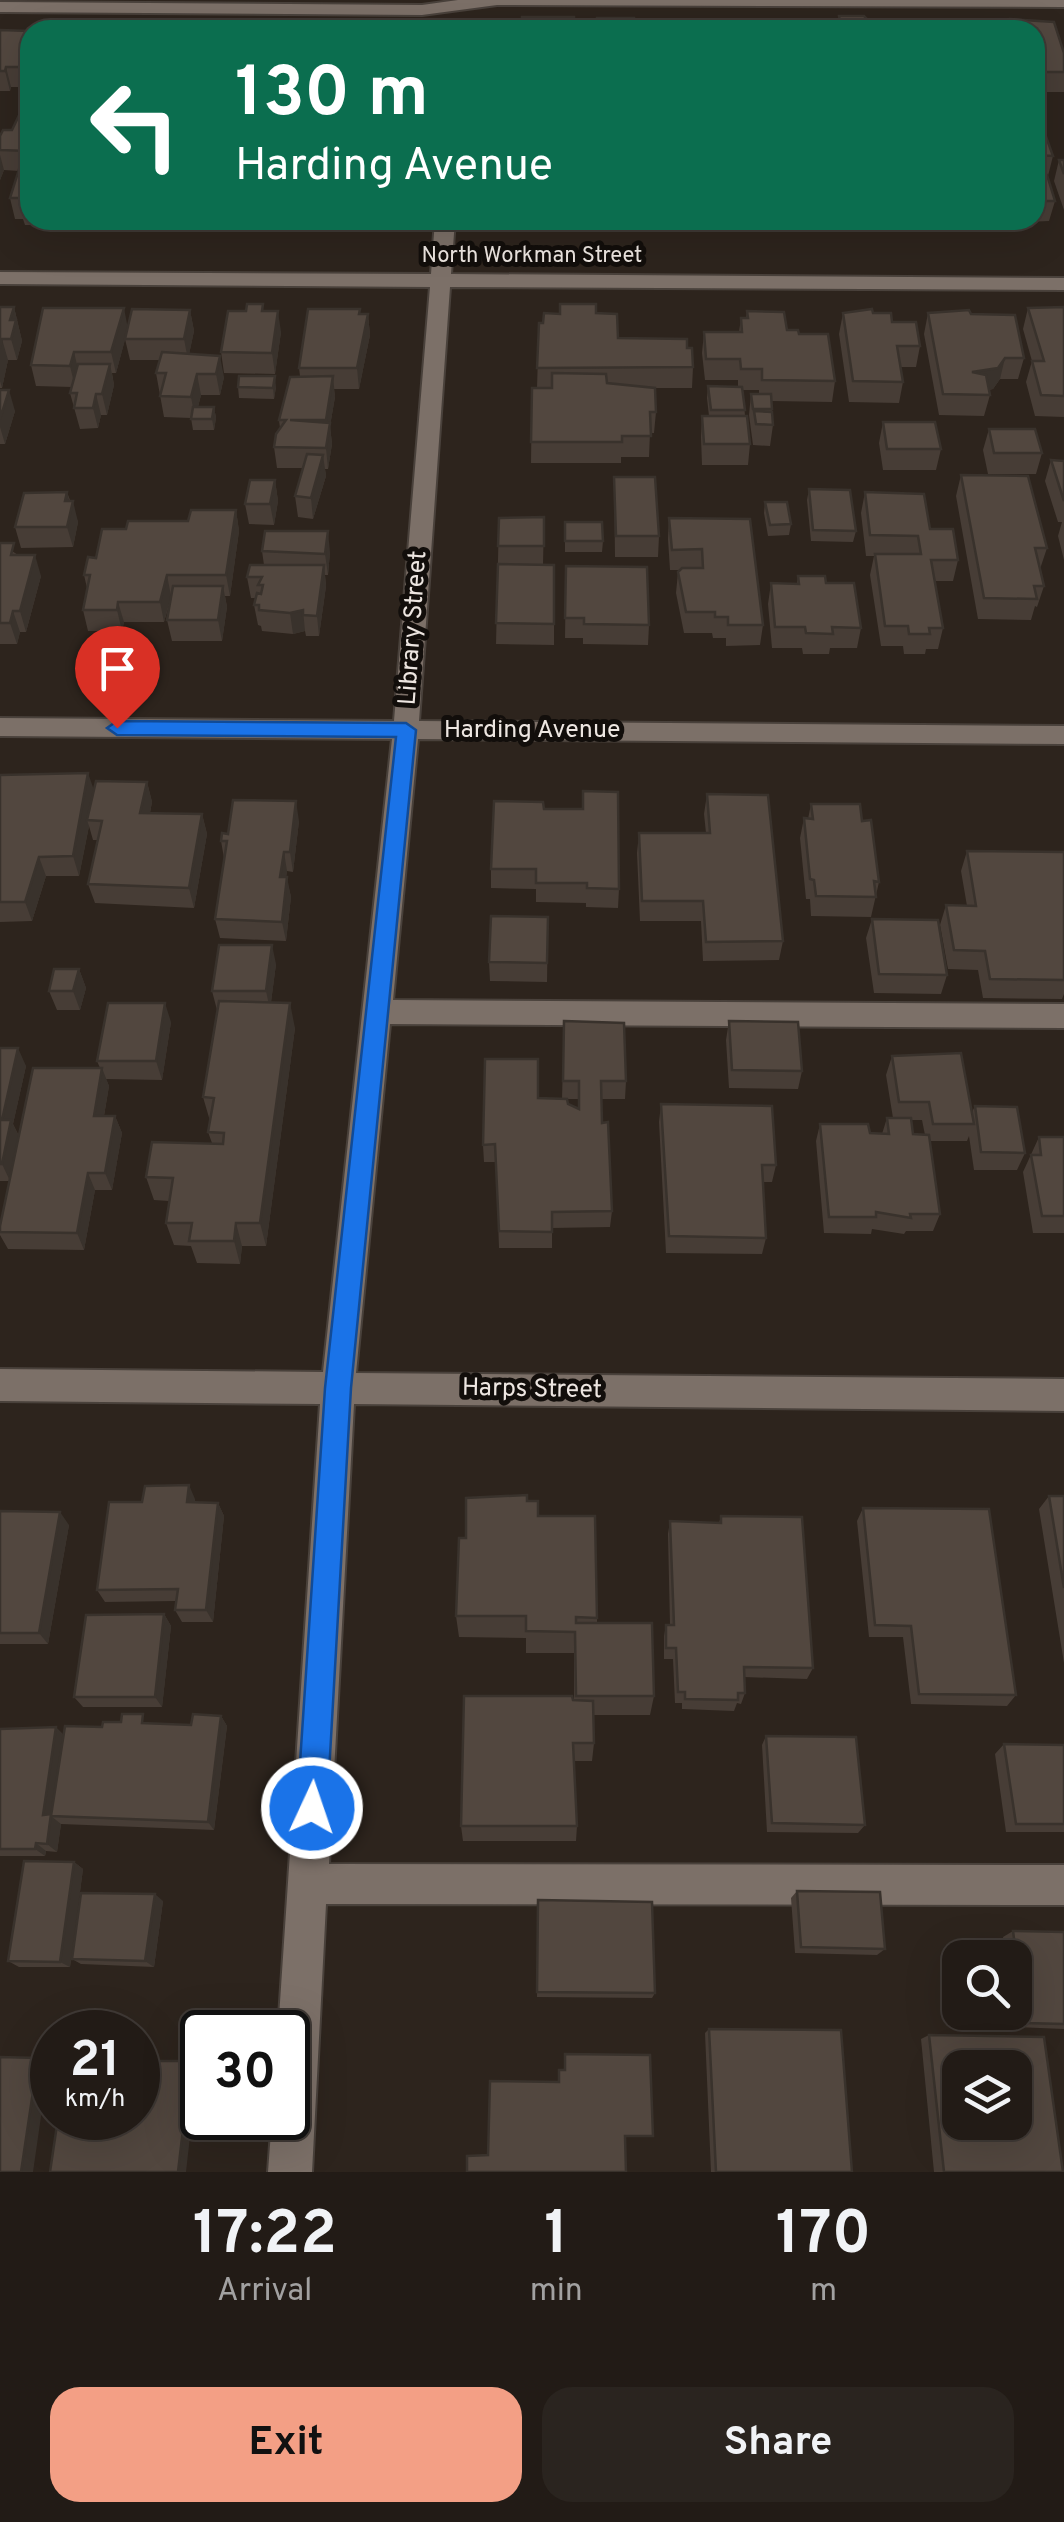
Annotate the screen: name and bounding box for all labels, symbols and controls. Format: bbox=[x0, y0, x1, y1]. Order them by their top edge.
text: 130 m bbox=[235, 52, 429, 141]
icon: left bbox=[70, 60, 200, 190]
text: Harding Avenue bbox=[235, 139, 553, 196]
street label: North Workman Street bbox=[422, 243, 642, 270]
street label: Library Street bbox=[393, 550, 435, 706]
pin bbox=[75, 626, 160, 729]
icon: arrive bbox=[90, 641, 145, 696]
street label: Harding Avenue bbox=[444, 715, 620, 747]
street label: Harps Street bbox=[462, 1373, 602, 1407]
position arrow bbox=[260, 1756, 364, 1860]
map controls bbox=[942, 1940, 1032, 2140]
button: search bbox=[942, 1940, 1032, 2030]
speed limit sign: 30 bbox=[180, 2010, 310, 2140]
text: 21 bbox=[70, 2031, 120, 2094]
button: layers bbox=[942, 2050, 1032, 2140]
text: km/h bbox=[65, 2084, 125, 2116]
text: 17:22 bbox=[193, 2199, 337, 2275]
text: 1 bbox=[544, 2199, 568, 2275]
text: 170 bbox=[776, 2199, 871, 2275]
text: Arrival bbox=[217, 2272, 313, 2312]
text: min bbox=[530, 2272, 583, 2312]
text: m bbox=[810, 2272, 837, 2312]
button: Exit bbox=[50, 2387, 522, 2502]
button: Share bbox=[542, 2387, 1014, 2502]

